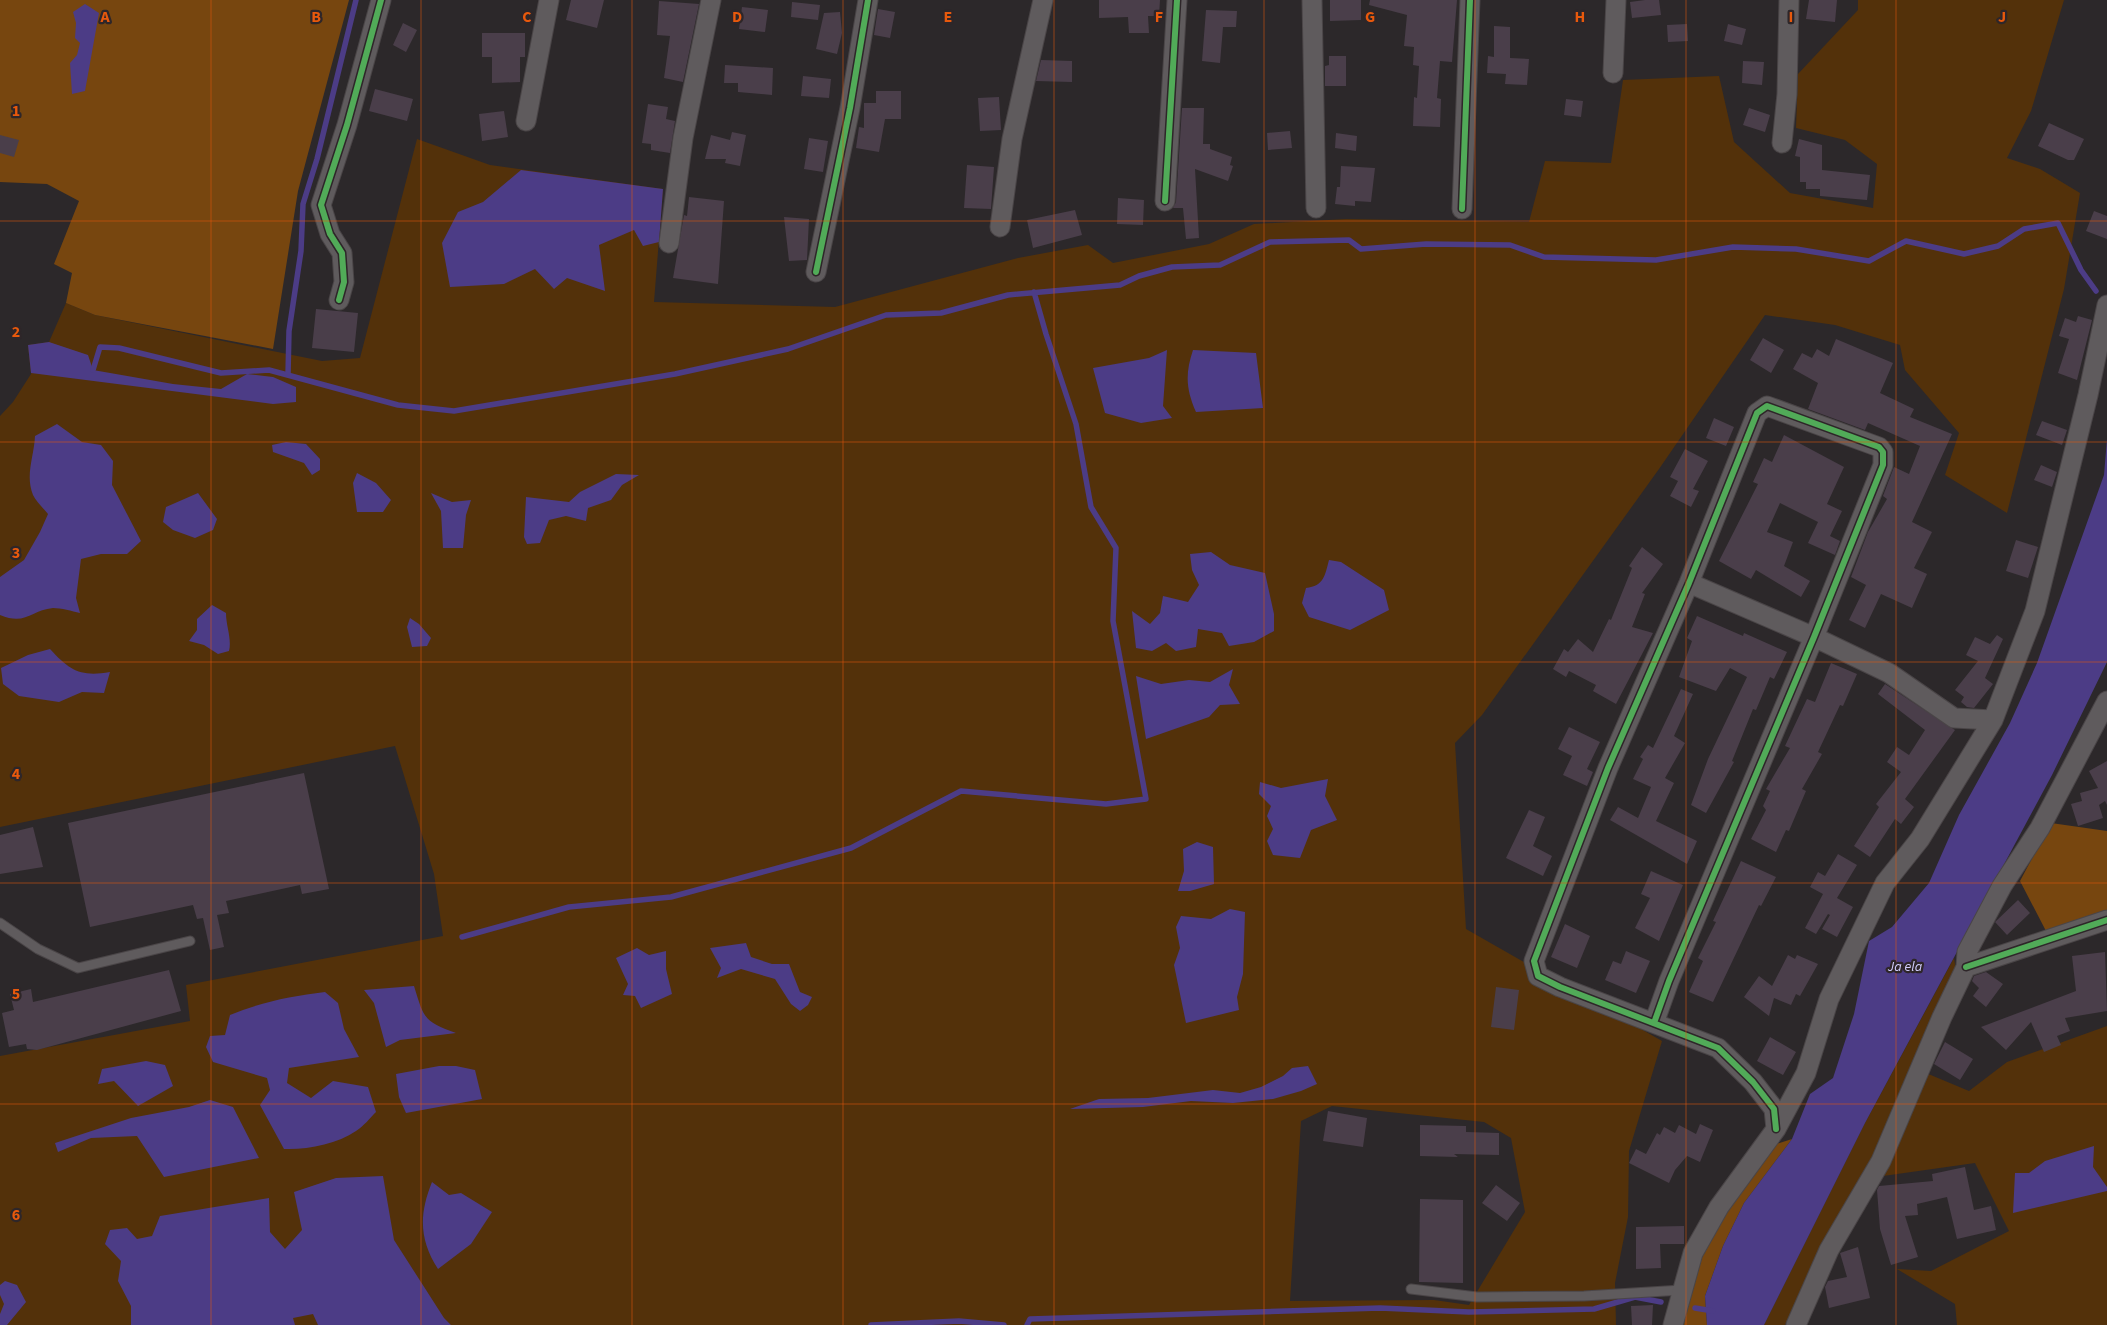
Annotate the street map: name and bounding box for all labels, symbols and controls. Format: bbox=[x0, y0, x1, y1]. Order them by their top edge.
text: A bbox=[99, 6, 110, 28]
text: B bbox=[311, 6, 321, 28]
text: C bbox=[522, 6, 532, 28]
text: D bbox=[732, 6, 742, 28]
text: E bbox=[944, 6, 952, 28]
text: F bbox=[1155, 6, 1163, 28]
text: G bbox=[1365, 6, 1375, 28]
text: H bbox=[1575, 6, 1585, 28]
text: I bbox=[1789, 6, 1793, 28]
text: J bbox=[1998, 6, 2006, 28]
text: 1 bbox=[12, 100, 20, 122]
text: 2 bbox=[12, 321, 20, 343]
text: 3 bbox=[12, 542, 20, 564]
text: 4 bbox=[12, 763, 21, 785]
water label: Ja ela bbox=[1887, 957, 1923, 977]
text: 5 bbox=[12, 983, 20, 1005]
text: 6 bbox=[12, 1204, 20, 1226]

